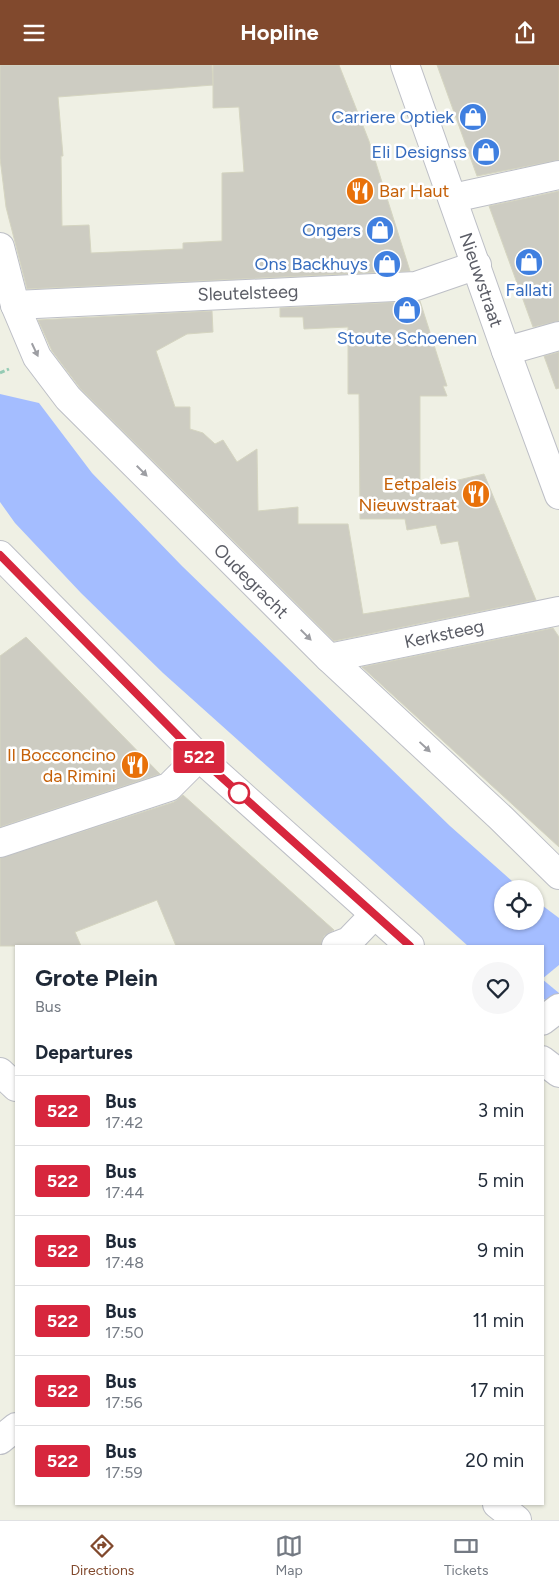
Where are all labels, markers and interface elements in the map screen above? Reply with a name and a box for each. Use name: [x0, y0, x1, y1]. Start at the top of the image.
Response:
icon: menu: [20, 19, 48, 47]
text: Hopline: [240, 19, 319, 46]
icon: share: [511, 19, 539, 47]
shop icon: Carriere Optiek: [458, 102, 488, 132]
place label: Carriere Optiek: [331, 106, 454, 128]
shop icon: Eli Designss: [471, 137, 501, 167]
place label: Eli Designss: [372, 141, 467, 163]
restaurant icon: Bar Haut: [345, 176, 375, 206]
place label: Bar Haut: [379, 180, 449, 202]
shop icon: Ongers: [365, 215, 395, 245]
place label: Ongers: [302, 219, 361, 241]
street label: Nieuwstraat: [455, 230, 508, 330]
shop icon: Fallati: [514, 247, 544, 277]
shop icon: Ons Backhuys: [372, 249, 402, 279]
place label: Ons Backhuys: [255, 253, 368, 275]
place label: Fallati: [506, 279, 552, 301]
street label: Sleutelsteeg: [197, 280, 299, 306]
shop icon: Stoute Schoenen: [392, 295, 422, 325]
place label: Stoute Schoenen: [337, 327, 477, 349]
one-way arrow: [31, 343, 39, 357]
one-way arrow: [136, 465, 148, 477]
place label: Eetpaleis Nieuwstraat: [358, 473, 457, 516]
restaurant icon: Eetpaleis Nieuwstraat: [461, 479, 491, 509]
street label: Oudegracht: [209, 539, 293, 623]
street label: Kerksteeg: [402, 615, 486, 653]
one-way arrow: [300, 629, 312, 641]
line badge: 522: [170, 741, 228, 773]
one-way arrow: [418, 741, 430, 753]
place label: Il Bocconcino da Rimini: [7, 744, 116, 787]
text: 522: [183, 746, 215, 768]
restaurant icon: Il Bocconcino da Rimini: [120, 750, 150, 780]
unlabelled marker: [228, 782, 250, 804]
map controls: [494, 880, 544, 930]
button: locate: [494, 880, 544, 930]
button: heart: [472, 962, 524, 1014]
text: Grote Plein: [35, 963, 158, 992]
text: Bus: [35, 997, 61, 1016]
text: Departures: [35, 1041, 133, 1064]
text: Bus: [105, 1090, 136, 1113]
text: 3 min: [478, 1099, 524, 1122]
text: 522: [47, 1100, 78, 1122]
text: 17:42: [105, 1113, 143, 1132]
text: Bus: [105, 1160, 136, 1183]
text: 5 min: [477, 1169, 524, 1192]
text: 522: [47, 1170, 78, 1192]
text: 17:44: [105, 1183, 144, 1202]
text: Bus: [105, 1230, 136, 1253]
text: 9 min: [477, 1239, 524, 1262]
text: 522: [47, 1240, 78, 1262]
text: 17:48: [105, 1253, 144, 1272]
text: Bus: [105, 1300, 136, 1323]
text: 11 min: [472, 1309, 524, 1332]
text: 522: [47, 1310, 78, 1332]
text: 17:50: [105, 1323, 144, 1342]
text: Bus: [105, 1370, 136, 1393]
text: 17 min: [470, 1379, 524, 1402]
text: 522: [47, 1380, 78, 1402]
text: 17:56: [105, 1393, 143, 1412]
text: Bus: [105, 1440, 136, 1463]
text: 20 min: [465, 1449, 524, 1472]
text: 522: [47, 1450, 78, 1472]
text: 17:59: [105, 1463, 143, 1482]
tab: Directions: [70, 1532, 134, 1579]
tab: Map: [275, 1532, 303, 1579]
tab: Tickets: [444, 1532, 489, 1579]

